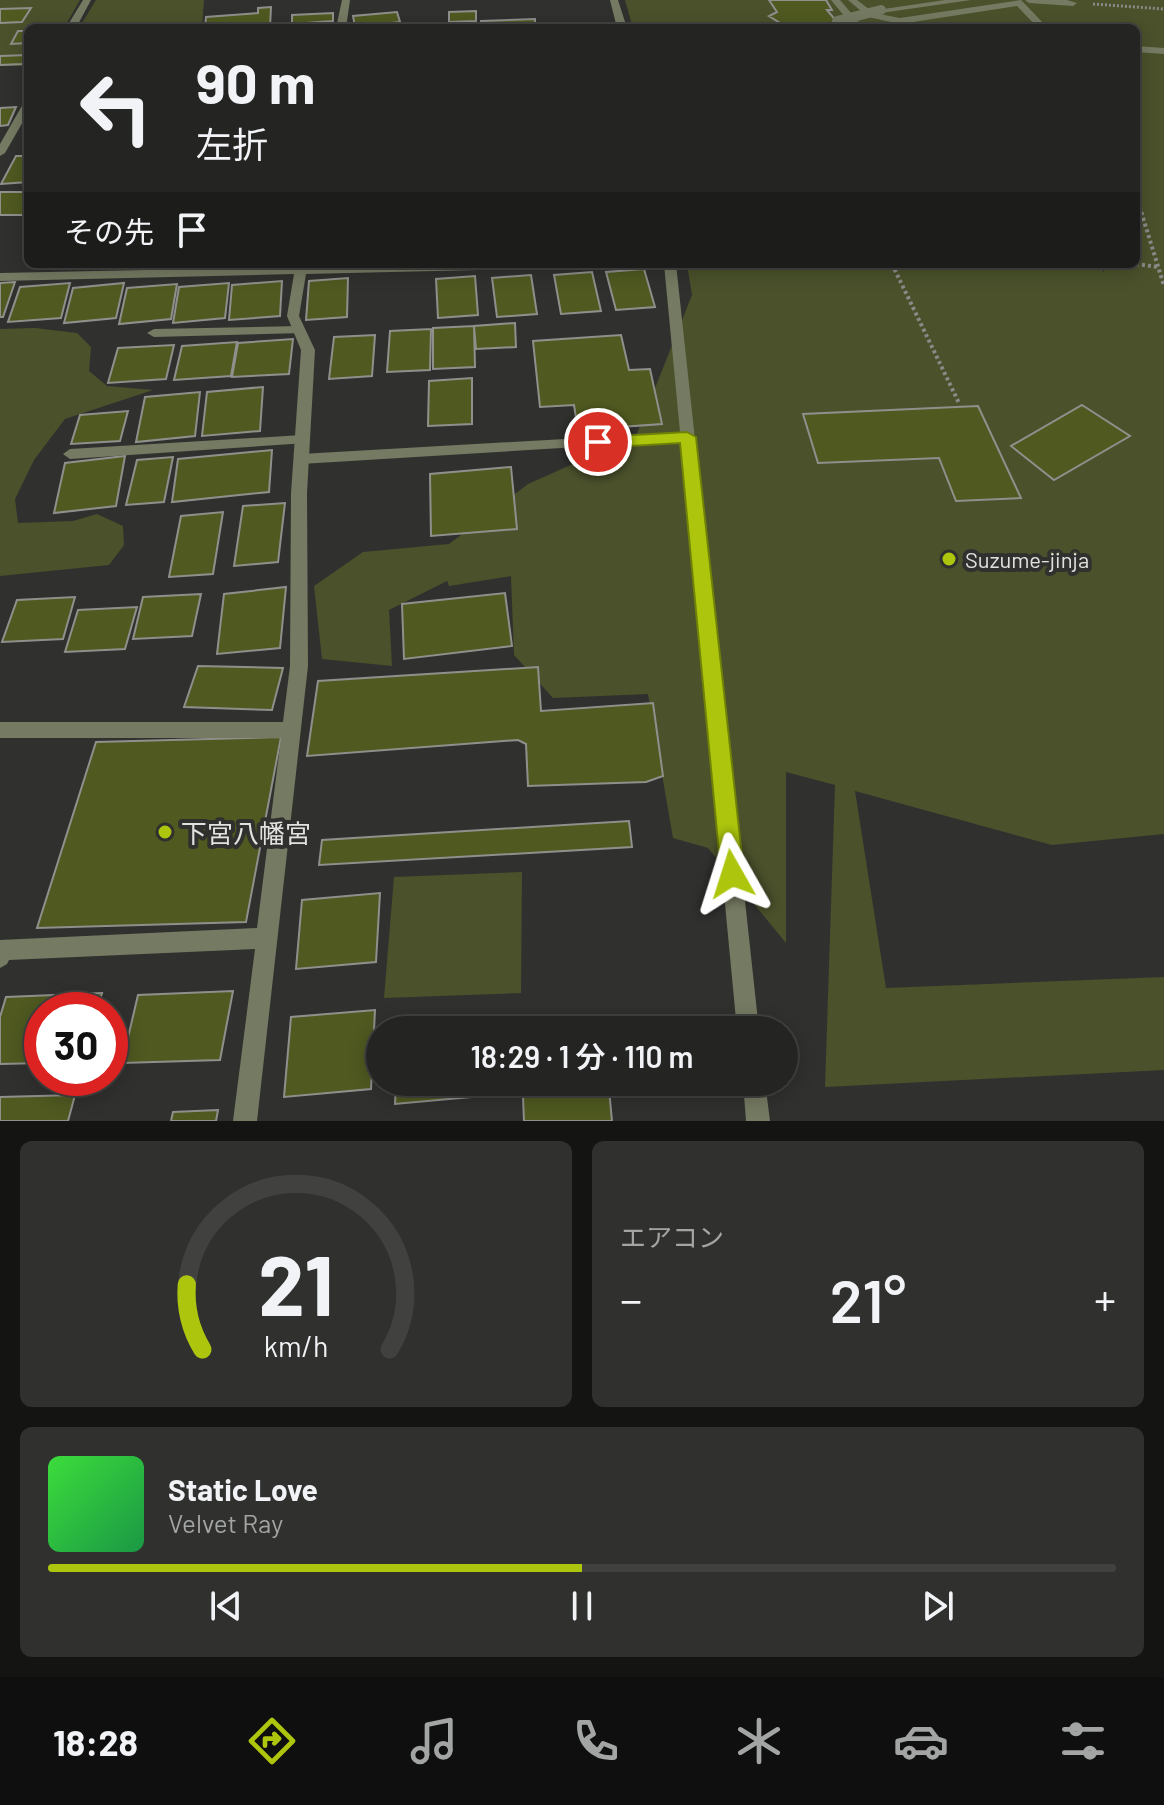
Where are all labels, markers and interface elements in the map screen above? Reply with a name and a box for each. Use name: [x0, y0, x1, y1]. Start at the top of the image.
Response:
text: 90 m: [196, 48, 316, 115]
icon: left: [64, 56, 168, 160]
text: 左折: [196, 122, 268, 165]
icon: arrive: [170, 208, 214, 252]
text: その先: [64, 213, 154, 249]
pin: [564, 408, 632, 476]
icon: arrive: [576, 420, 620, 464]
place label: Suzume-jinja: [965, 546, 1089, 572]
marker: Suzume-jinja: [940, 550, 958, 568]
place label: 下宮八幡宮: [181, 817, 311, 848]
marker: 下宮八幡宮: [156, 823, 174, 841]
position arrow: [690, 832, 774, 916]
speed limit sign: 30: [24, 992, 128, 1096]
text: 18:29 · 1 分 · 110 m: [471, 1038, 694, 1074]
text: エアコン: [620, 1221, 724, 1252]
text: 21: [258, 1233, 334, 1333]
text: 21°: [830, 1263, 906, 1335]
text: −: [620, 1272, 642, 1325]
text: +: [1094, 1272, 1116, 1325]
text: km/h: [264, 1328, 328, 1363]
text: Static Love: [168, 1471, 318, 1507]
text: Velvet Ray: [168, 1507, 283, 1538]
icon: previous: [204, 1584, 248, 1628]
icon: pause: [560, 1584, 604, 1628]
icon: next: [916, 1584, 960, 1628]
icon: directions: [244, 1713, 300, 1769]
icon: music: [406, 1713, 462, 1769]
icon: phone: [568, 1713, 624, 1769]
icon: climate: [731, 1713, 787, 1769]
icon: car: [893, 1713, 949, 1769]
icon: filters: [1055, 1713, 1111, 1769]
text: 18:28: [53, 1720, 138, 1763]

